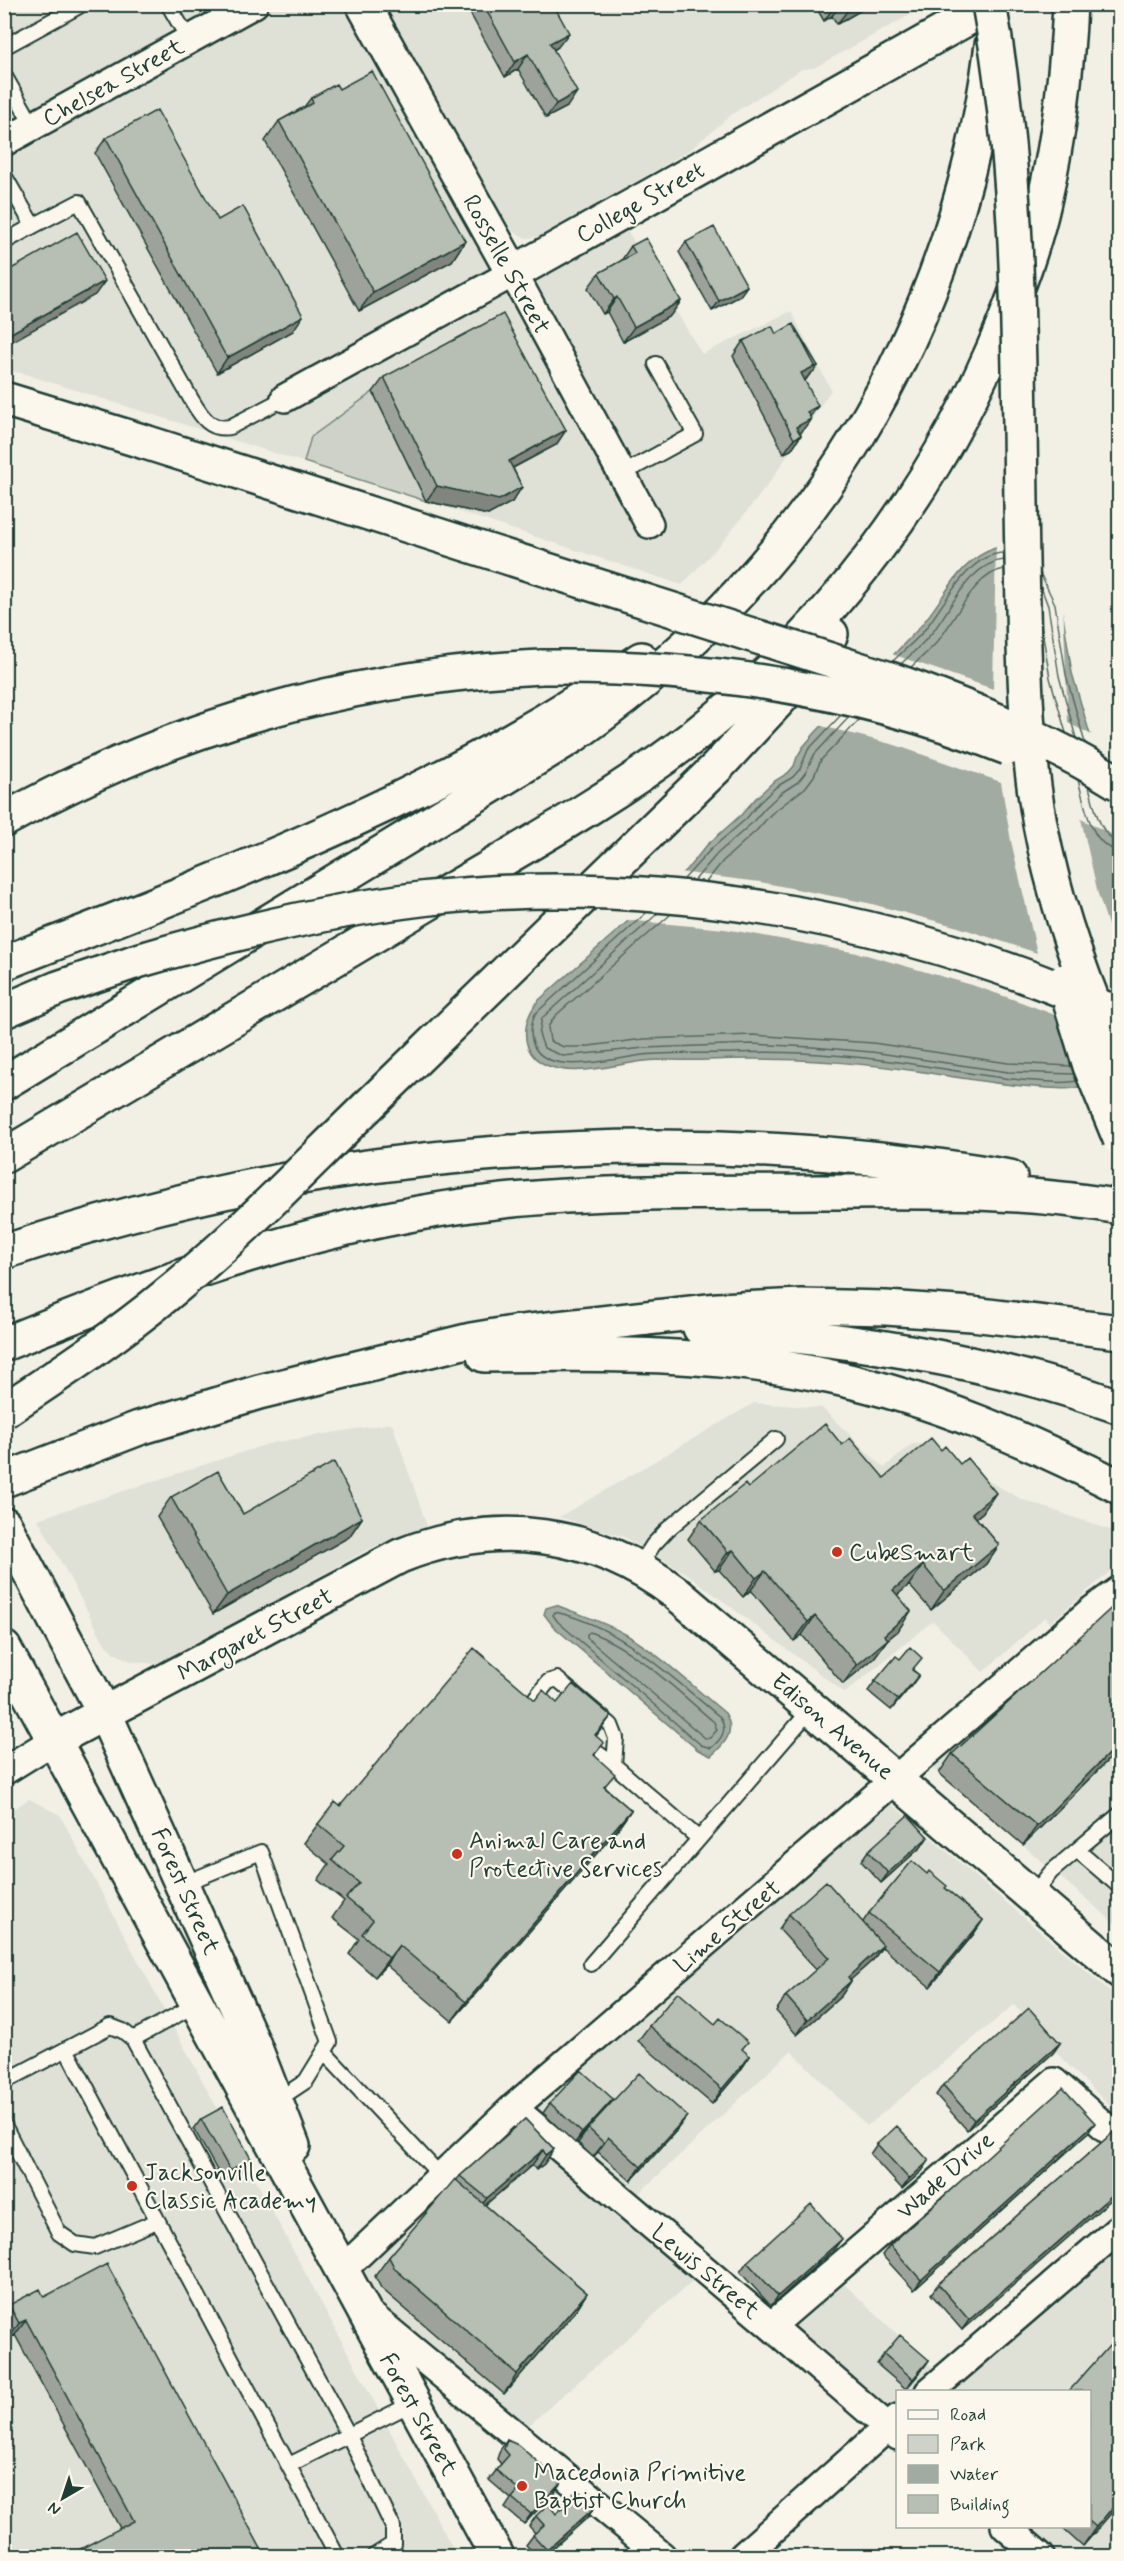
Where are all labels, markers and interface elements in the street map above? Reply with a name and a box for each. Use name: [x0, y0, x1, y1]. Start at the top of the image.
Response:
street label: Chelsea Street: [37, 32, 190, 135]
street label: College Street: [571, 155, 710, 251]
street label: Rosselle Street: [455, 190, 557, 340]
place label: CubeSmart: [849, 1538, 974, 1569]
marker: CubeSmart: [830, 1545, 844, 1559]
street label: Margaret Street: [173, 1581, 340, 1691]
street label: Edison Avenue: [764, 1667, 900, 1788]
street label: Forest Street: [143, 1823, 226, 1960]
place label: Animal Care and Protective Services: [469, 1826, 662, 1885]
marker: Animal Care and Protective Services: [450, 1847, 464, 1861]
street label: Lime Street: [668, 1873, 788, 1981]
street label: Wade Drive: [891, 2125, 1001, 2227]
place label: Jacksonville Classic Academy: [144, 2158, 316, 2217]
marker: Jacksonville Classic Academy: [125, 2179, 139, 2193]
street label: Lewis Street: [644, 2218, 766, 2327]
street label: Forest Street: [371, 2348, 464, 2482]
legend: [896, 2390, 1091, 2528]
text: Road: [950, 2403, 986, 2427]
text: Park: [950, 2433, 986, 2457]
place label: Macedonia Primitive Baptist Church: [534, 2458, 746, 2517]
text: Water: [950, 2463, 999, 2487]
north arrow: [33, 2468, 93, 2528]
marker: Macedonia Primitive Baptist Church: [515, 2479, 529, 2493]
text: Building: [950, 2493, 1010, 2519]
text: N: [44, 2497, 65, 2520]

